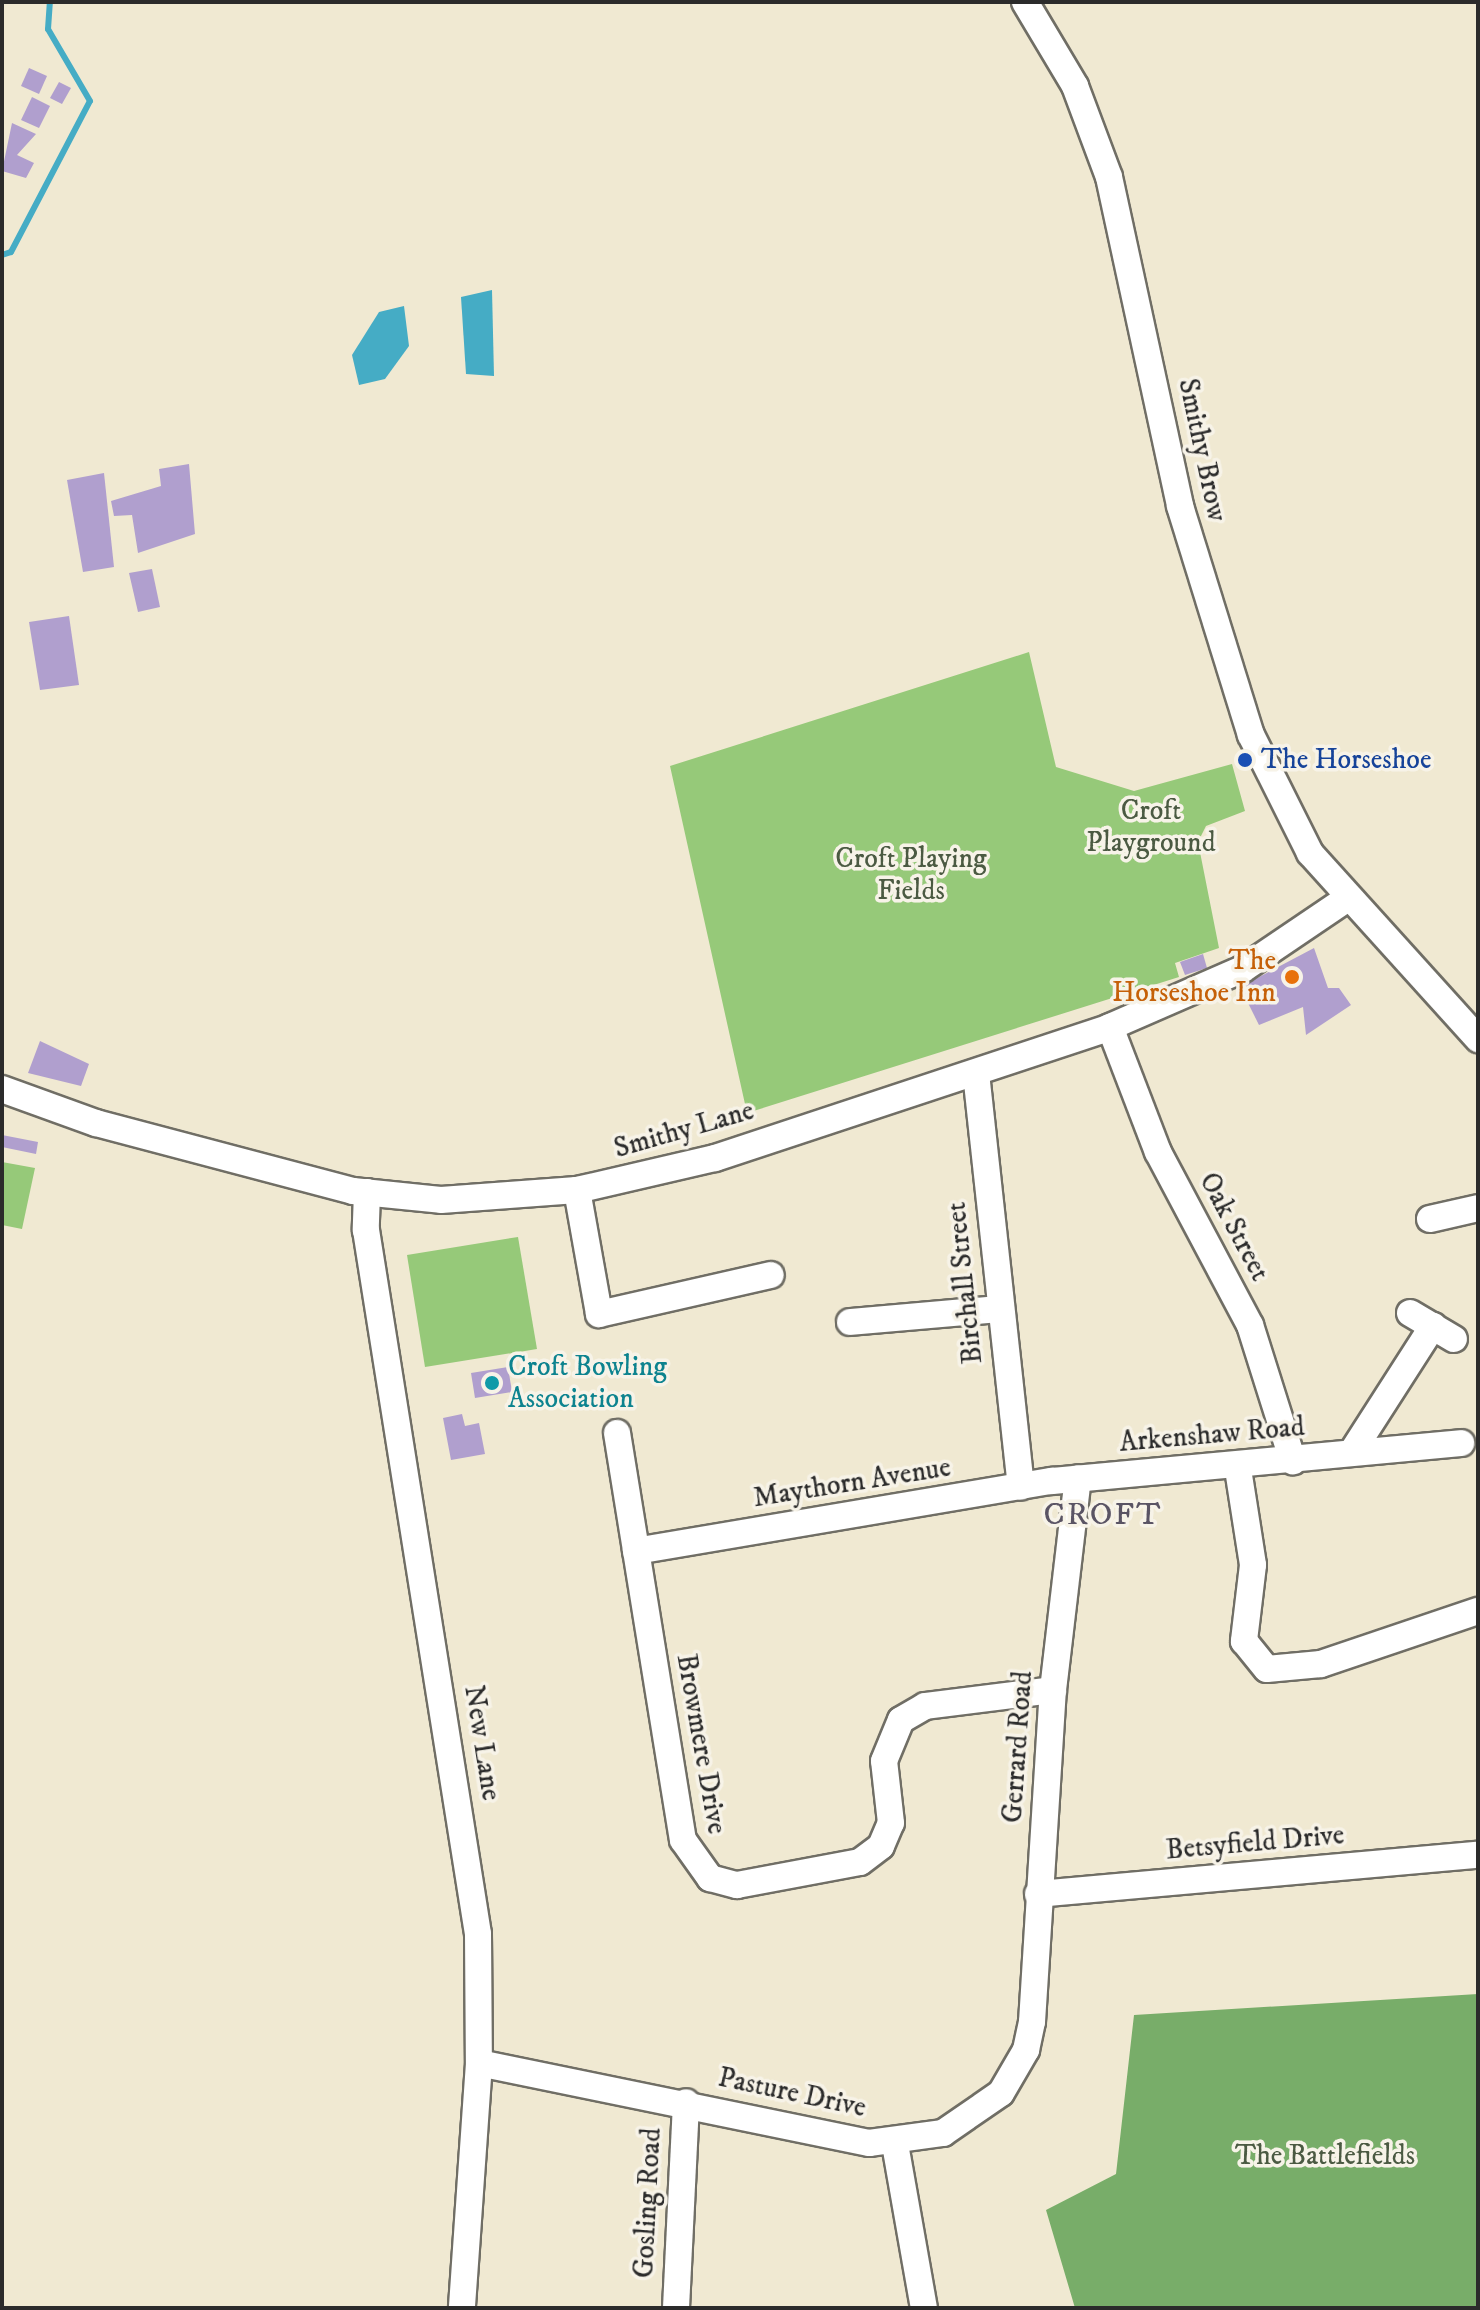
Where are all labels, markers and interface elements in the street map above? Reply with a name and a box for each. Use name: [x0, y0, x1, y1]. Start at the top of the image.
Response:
street label: Smithy Brow: [1170, 376, 1234, 524]
place label: The Horseshoe: [1261, 743, 1432, 777]
marker: The Horseshoe: [1236, 751, 1254, 769]
park label: Croft Playground: [1086, 794, 1216, 860]
park label: Croft Playing Fields: [835, 842, 987, 908]
place label: The Horseshoe Inn: [1112, 944, 1276, 1010]
marker: The Horseshoe Inn: [1283, 968, 1301, 986]
street label: Smithy Lane: [610, 1094, 758, 1166]
street label: Oak Street: [1192, 1167, 1276, 1287]
street label: Birchall Street: [940, 1200, 990, 1366]
place label: Croft Bowling Association: [508, 1350, 667, 1416]
marker: Croft Bowling Association: [483, 1374, 501, 1392]
street label: Arkenshaw Road: [1118, 1410, 1306, 1460]
street label: Maythorn Avenue: [751, 1451, 953, 1515]
district label: CROFT: [1043, 1496, 1163, 1534]
street label: Browmere Drive: [669, 1651, 733, 1837]
street label: Gerrard Road: [996, 1670, 1040, 1824]
street label: New Lane: [456, 1683, 508, 1803]
street label: Betsyfield Drive: [1164, 1818, 1346, 1868]
street label: Pasture Drive: [715, 2061, 869, 2125]
street label: Gosling Road: [627, 2127, 669, 2279]
park label: The Battlefields: [1235, 2139, 1415, 2173]

